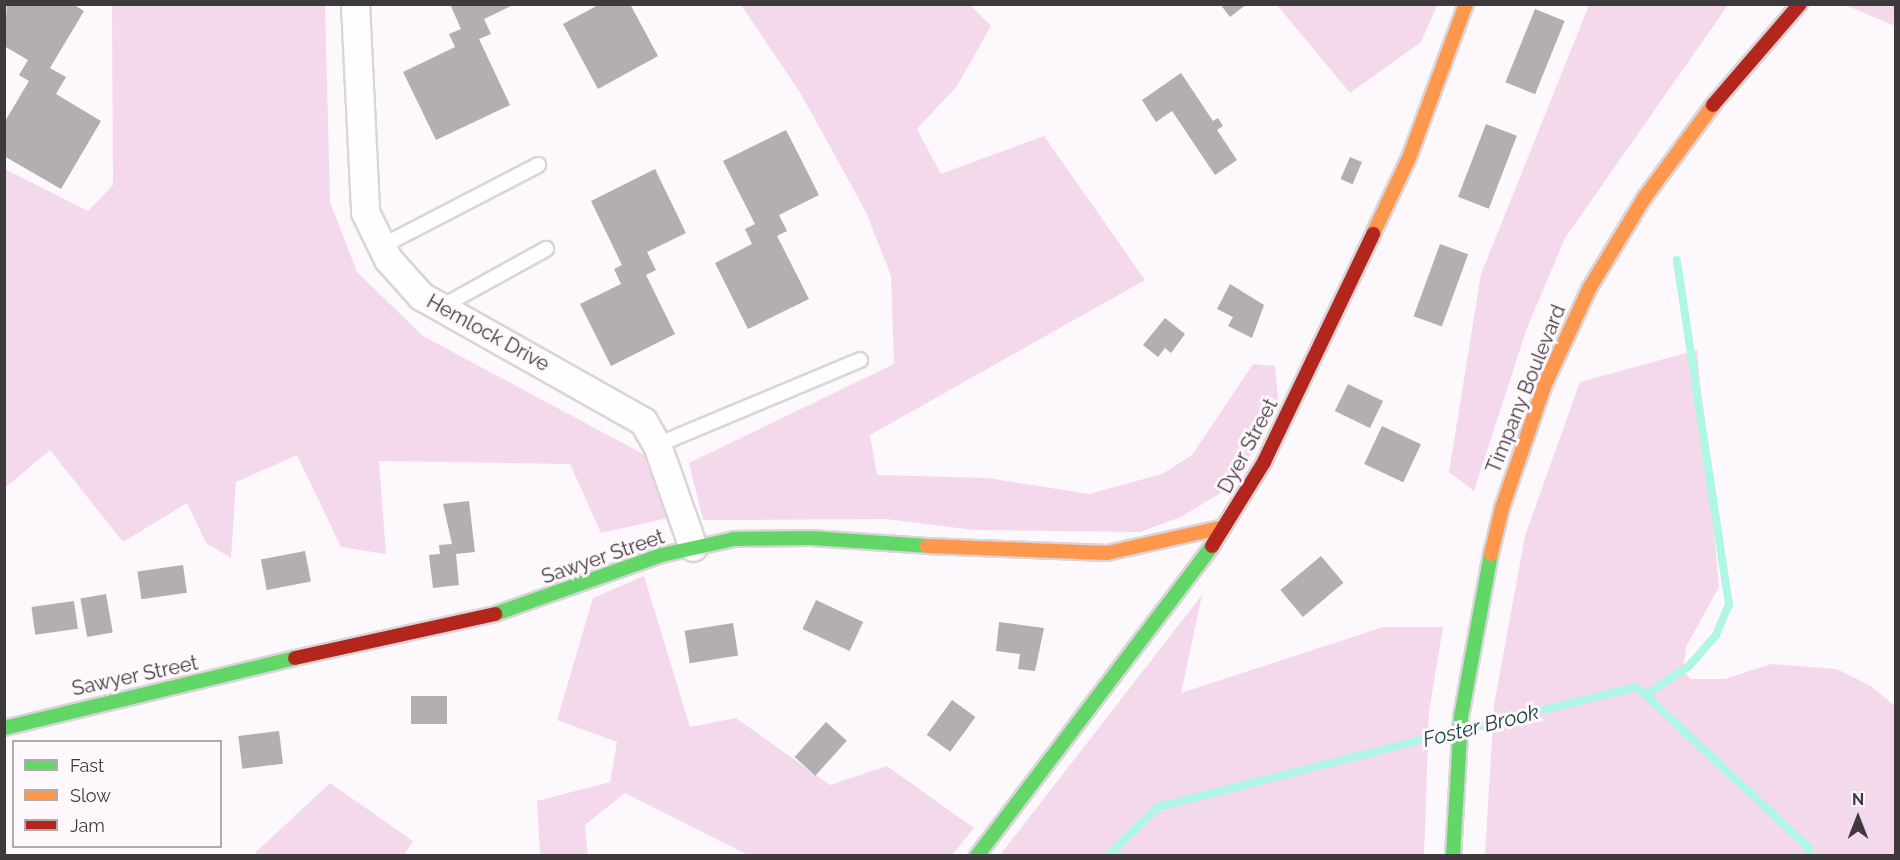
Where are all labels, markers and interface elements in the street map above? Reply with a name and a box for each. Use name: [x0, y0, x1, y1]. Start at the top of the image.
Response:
street label: Hemlock Drive: [423, 289, 553, 377]
street label: Timpany Boulevard: [1481, 301, 1571, 477]
street label: Dyer Street: [1213, 394, 1283, 498]
street label: Sawyer Street: [538, 525, 668, 589]
street label: Sawyer Street: [70, 651, 200, 701]
water label: Foster Brook: [1420, 699, 1542, 753]
legend: [12, 740, 222, 848]
text: Fast: [70, 755, 104, 776]
text: Slow: [70, 785, 111, 806]
north arrow: [1828, 788, 1888, 848]
text: N: [1852, 790, 1864, 809]
text: Jam: [70, 815, 105, 836]

